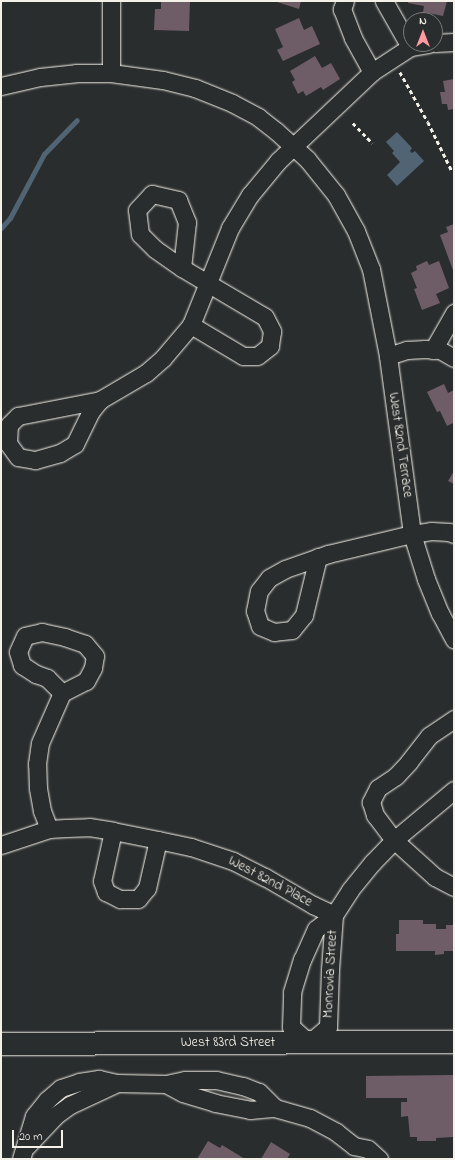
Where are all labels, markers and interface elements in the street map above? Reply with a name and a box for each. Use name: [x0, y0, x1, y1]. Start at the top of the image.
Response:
north arrow: [403, 12, 443, 52]
text: N: [419, 13, 427, 29]
street label: West 82nd Terrace: [384, 391, 416, 499]
street label: West 82nd Place: [225, 853, 315, 911]
street label: Monrovia Street: [320, 929, 342, 1019]
street label: West 83rd Street: [181, 1035, 275, 1051]
scale bar: [14, 1122, 65, 1148]
text: 20 m: [19, 1128, 42, 1146]

